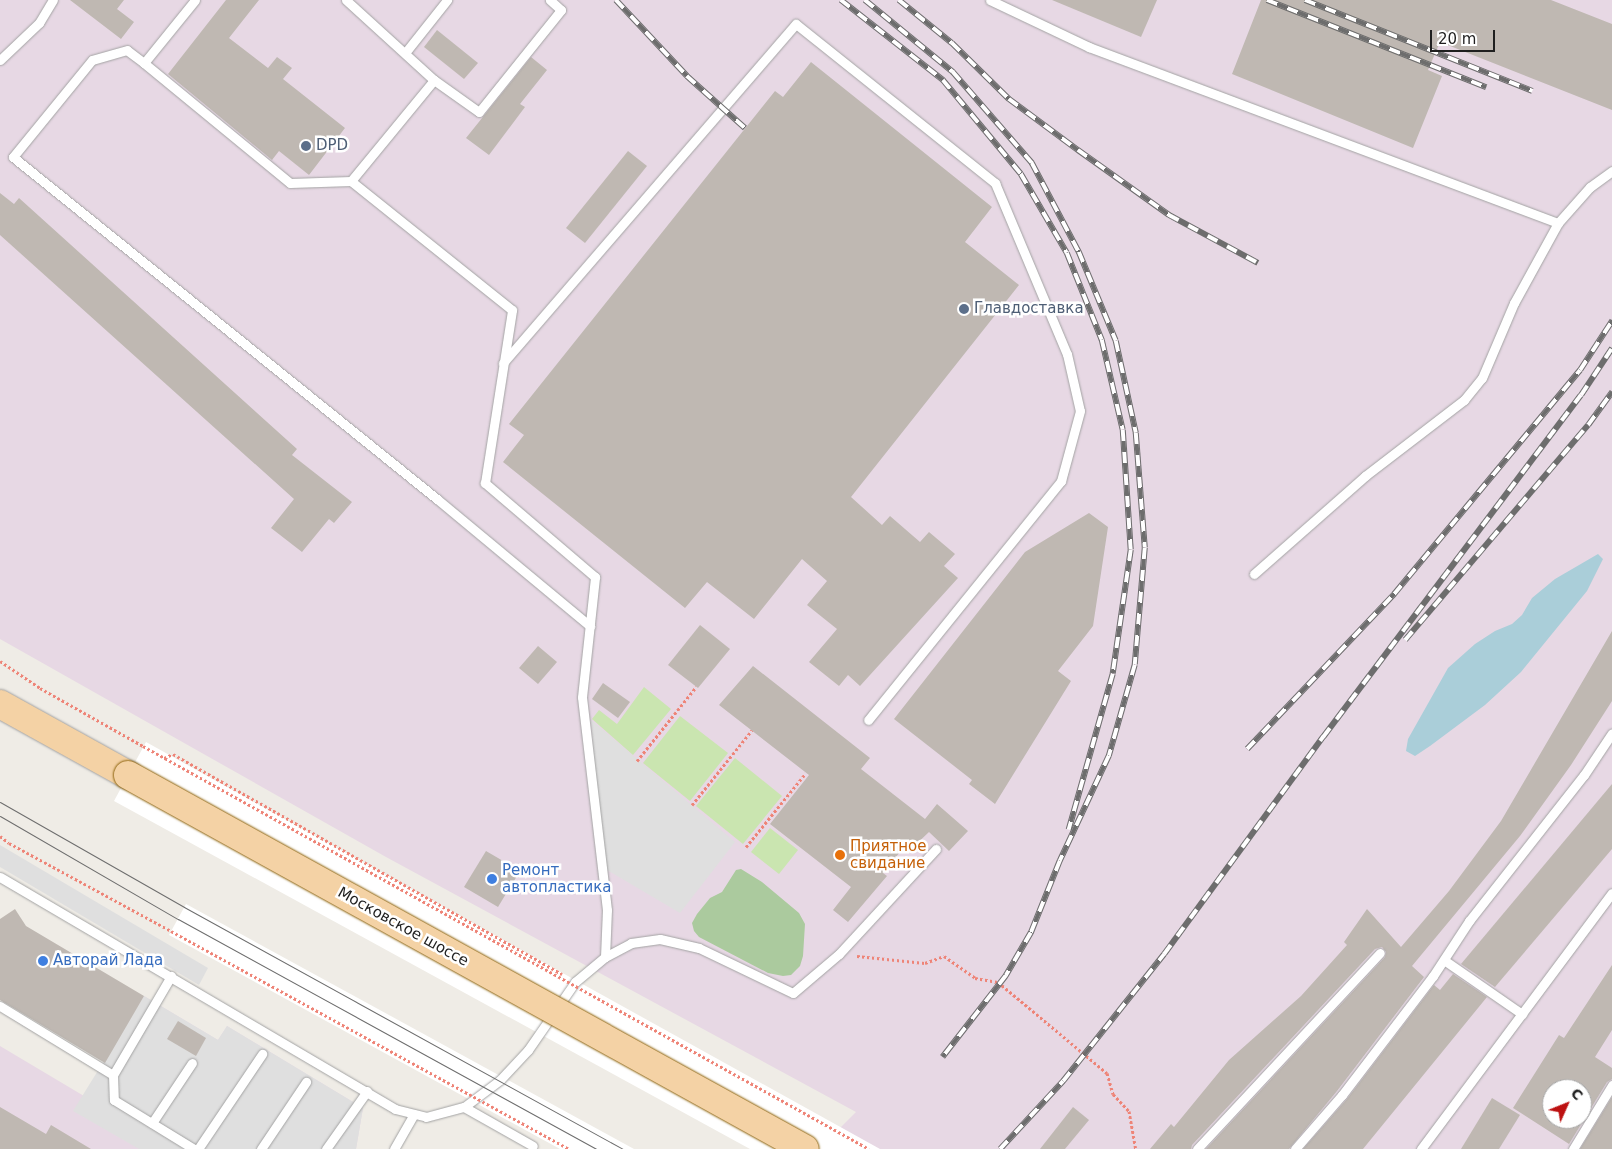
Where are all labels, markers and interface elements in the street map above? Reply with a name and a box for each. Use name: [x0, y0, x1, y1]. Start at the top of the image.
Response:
scale bar: [1432, 20, 1497, 52]
text: 20 m: [1438, 30, 1476, 48]
place label: DPD: [316, 137, 348, 155]
marker: DPD: [300, 140, 312, 152]
place label: Главдоставка: [974, 300, 1084, 318]
marker: Главдоставка: [958, 303, 970, 315]
place label: Приятное свидание: [850, 837, 927, 872]
marker: Приятное свидание: [834, 849, 846, 861]
place label: Ремонт автопластика: [502, 861, 612, 896]
marker: Ремонт автопластика: [486, 873, 498, 885]
street label: Московское шоссе: [335, 884, 471, 970]
place label: Авторай Лада: [53, 952, 163, 970]
marker: Авторай Лада: [37, 955, 49, 967]
north arrow: [1542, 1079, 1592, 1129]
text: С: [1568, 1085, 1586, 1104]

